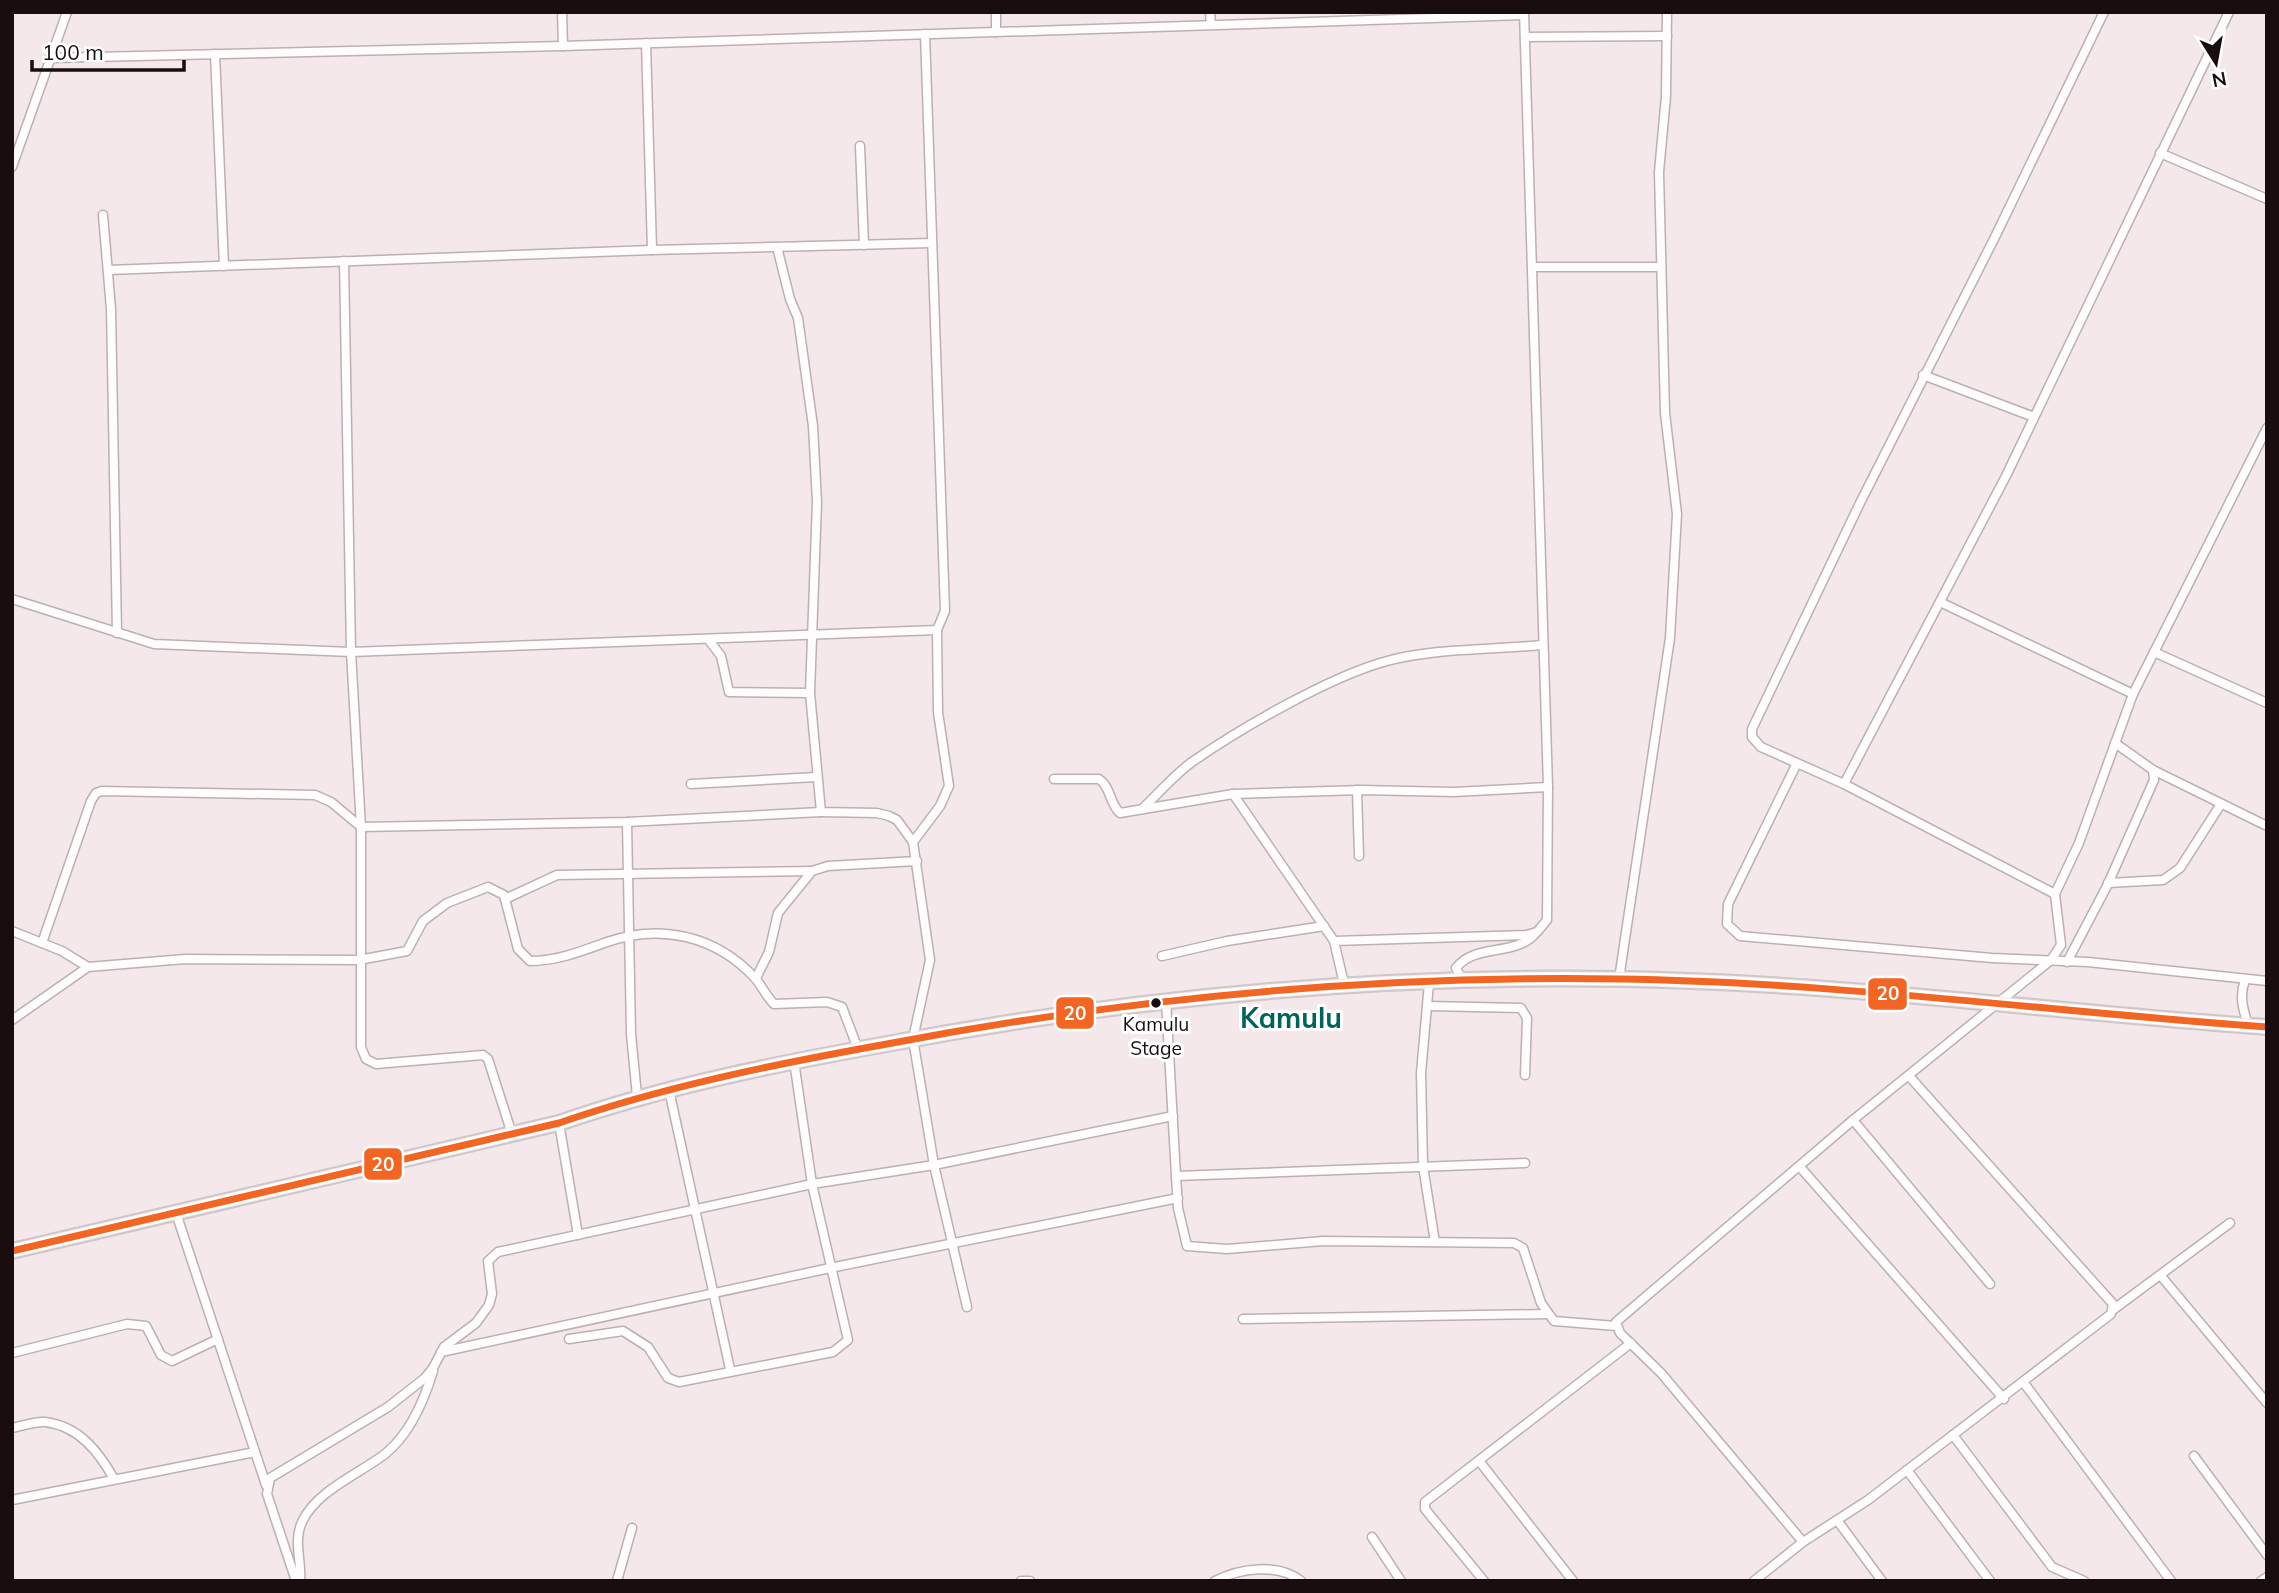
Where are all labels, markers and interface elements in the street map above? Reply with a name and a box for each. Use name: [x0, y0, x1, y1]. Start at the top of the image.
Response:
scale bar: [32, 28, 184, 72]
north arrow: [2181, 28, 2251, 98]
text: 100 m: [42, 39, 104, 65]
text: N: [2210, 67, 2229, 93]
line badge: 20: [1867, 977, 1908, 1011]
text: 20: [1877, 981, 1899, 1005]
line badge: 20: [1055, 996, 1095, 1030]
marker: Kamulu Stage: [1149, 996, 1163, 1010]
district label: Kamulu: [1240, 1000, 1342, 1035]
text: 20: [1064, 1001, 1086, 1025]
place label: Kamulu Stage: [1123, 1012, 1189, 1060]
line badge: 20: [363, 1147, 403, 1181]
text: 20: [372, 1152, 394, 1176]

